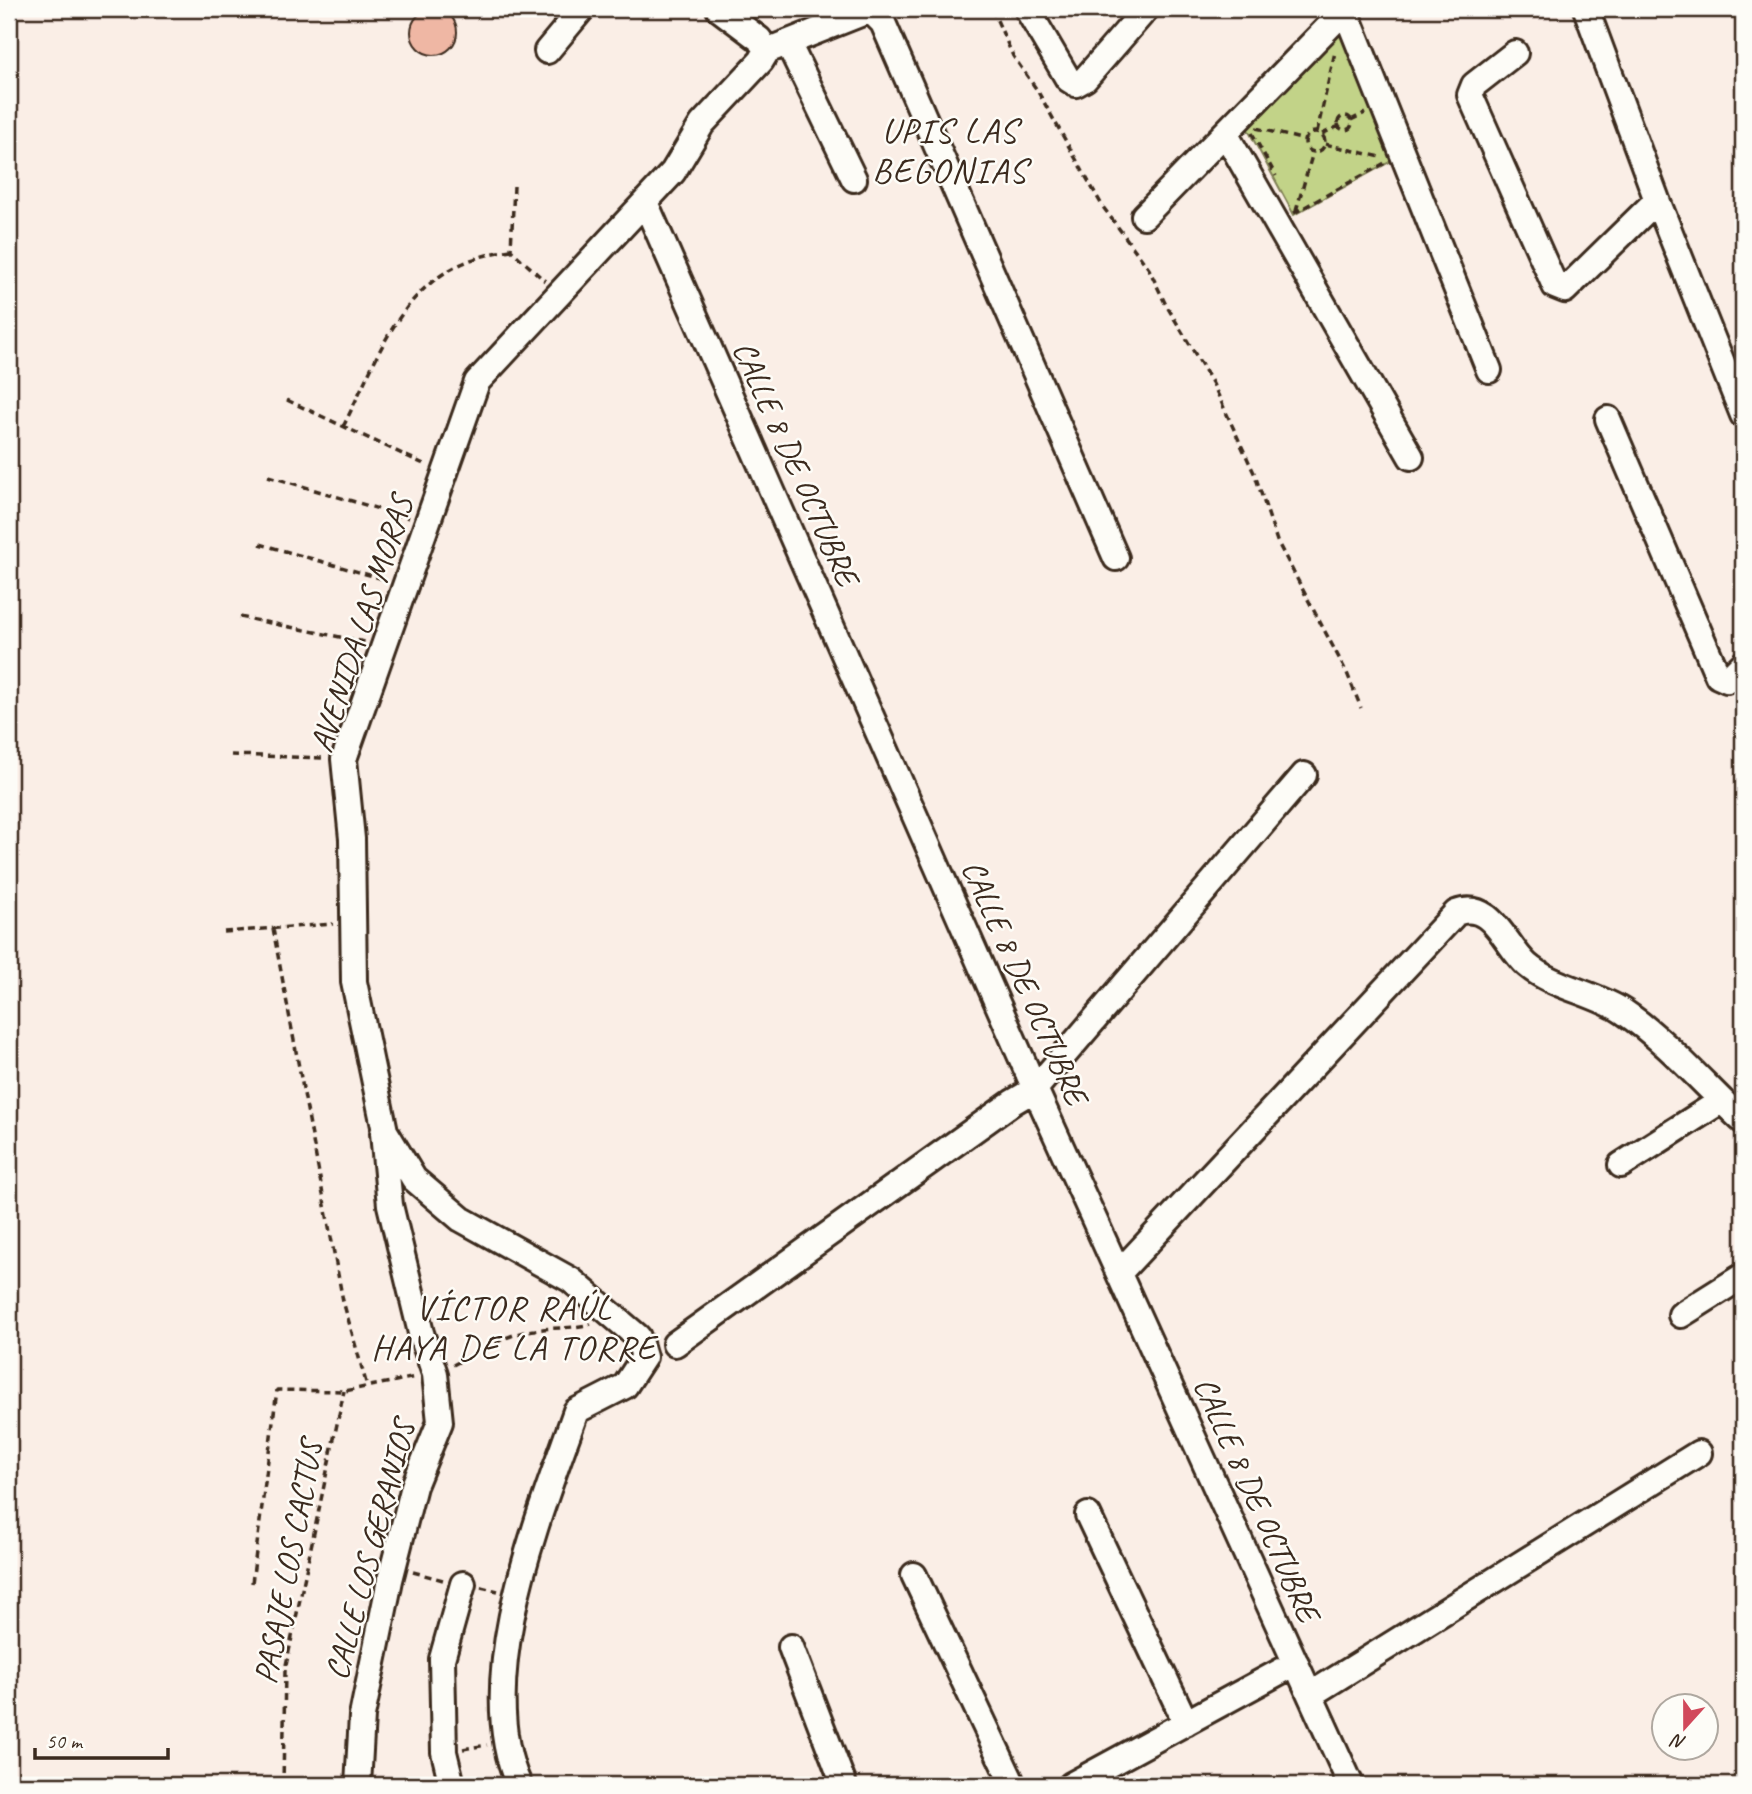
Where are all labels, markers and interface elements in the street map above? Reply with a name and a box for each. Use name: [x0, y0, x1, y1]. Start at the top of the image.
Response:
district label: UPIS LAS BEGONIAS: [872, 108, 1033, 193]
street label: CALLE 8 DE OCTUBRE: [723, 334, 871, 596]
street label: AVENIDA LAS MORAS: [300, 487, 423, 757]
street label: CALLE 8 DE OCTUBRE: [952, 853, 1100, 1115]
district label: VÍCTOR RAÚL HAYA DE LA TORRE: [371, 1285, 659, 1370]
street label: CALLE 8 DE OCTUBRE: [1184, 1370, 1332, 1632]
street label: CALLE LOS GERANIOS: [315, 1411, 426, 1684]
street label: PASAJE LOS CACTUS: [244, 1432, 333, 1687]
north arrow: [1650, 1692, 1720, 1762]
scale bar: [35, 1717, 168, 1761]
text: N: [1666, 1727, 1689, 1755]
text: 50 m: [46, 1728, 84, 1754]

